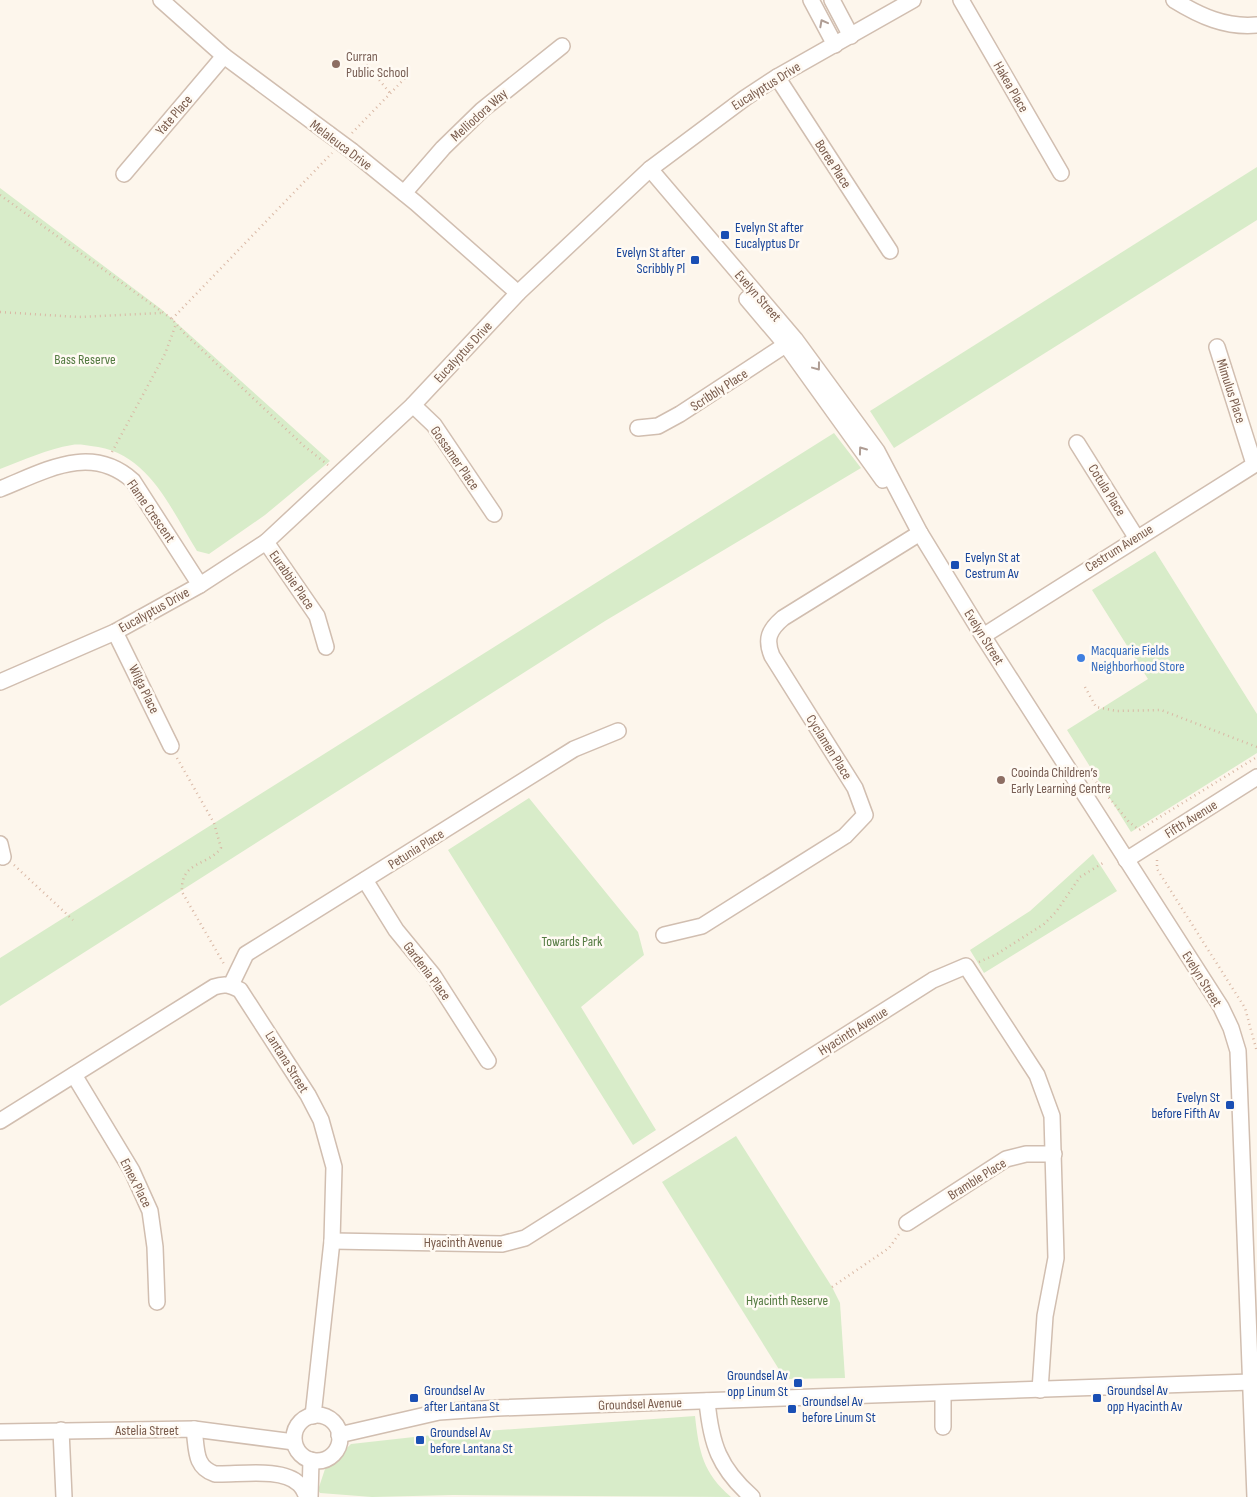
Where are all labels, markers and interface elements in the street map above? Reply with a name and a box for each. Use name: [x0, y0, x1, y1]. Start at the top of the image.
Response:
one-way arrow: [819, 19, 829, 28]
place label: Curran Public School: [346, 48, 409, 81]
marker: Curran Public School: [330, 58, 342, 70]
street label: Eucalyptus Drive: [728, 58, 804, 114]
street label: Hakea Place: [990, 59, 1032, 115]
street label: Melliodora Way: [447, 85, 511, 145]
street label: Yate Place: [152, 91, 196, 139]
street label: Melaleuca Drive: [307, 116, 375, 174]
street label: Boree Place: [811, 137, 855, 191]
place label: Evelyn St after Eucalyptus Dr: [735, 219, 804, 252]
marker: Evelyn St after Eucalyptus Dr: [719, 229, 731, 241]
place label: Evelyn St after Scribbly Pl: [616, 244, 685, 277]
marker: Evelyn St after Scribbly Pl: [689, 254, 701, 266]
street label: Evelyn Street: [731, 267, 785, 325]
street label: Eucalyptus Drive: [430, 318, 496, 386]
park label: Bass Reserve: [54, 351, 116, 368]
street label: Mimulus Place: [1213, 357, 1249, 425]
one-way arrow: [811, 361, 819, 370]
street label: Scribbly Place: [687, 365, 751, 415]
street label: Gossamer Place: [427, 423, 483, 493]
one-way arrow: [859, 447, 867, 456]
street label: Cotula Place: [1084, 461, 1130, 519]
street label: Flame Crescent: [123, 476, 179, 546]
street label: Cestrum Avenue: [1082, 520, 1156, 576]
street label: Eurabbie Place: [266, 547, 318, 613]
place label: Evelyn St at Cestrum Av: [965, 549, 1020, 582]
marker: Evelyn St at Cestrum Av: [949, 559, 961, 571]
street label: Eucalyptus Drive: [116, 584, 192, 636]
street label: Evelyn Street: [960, 606, 1008, 668]
place label: Macquarie Fields Neighborhood Store: [1091, 642, 1185, 675]
marker: Macquarie Fields Neighborhood Store: [1075, 652, 1087, 664]
street label: Wilga Place: [125, 662, 163, 716]
street label: Cyclamen Place: [802, 711, 856, 783]
place label: Cooinda Children’s Early Learning Centre: [1011, 764, 1111, 797]
marker: Cooinda Children’s Early Learning Centre: [995, 774, 1007, 786]
street label: Fifth Avenue: [1162, 796, 1220, 842]
street label: Petunia Place: [385, 825, 447, 873]
park label: Towards Park: [542, 933, 603, 950]
street label: Gardenia Place: [399, 938, 455, 1004]
street label: Evelyn Street: [1178, 948, 1226, 1010]
street label: Hyacinth Avenue: [815, 1003, 891, 1059]
street label: Lantana Street: [261, 1028, 313, 1096]
place label: Evelyn St before Fifth Av: [1151, 1089, 1221, 1122]
marker: Evelyn St before Fifth Av: [1224, 1099, 1236, 1111]
street label: Bramble Place: [945, 1154, 1009, 1204]
street label: Emex Place: [116, 1156, 156, 1210]
street label: Hyacinth Avenue: [424, 1234, 502, 1251]
park label: Hyacinth Reserve: [746, 1292, 828, 1309]
place label: Groundsel Av opp Linum St: [727, 1367, 789, 1400]
marker: Groundsel Av opp Linum St: [792, 1377, 804, 1389]
place label: Groundsel Av after Lantana St: [424, 1382, 500, 1415]
place label: Groundsel Av opp Hyacinth Av: [1107, 1382, 1183, 1415]
marker: Groundsel Av after Lantana St: [408, 1392, 420, 1404]
marker: Groundsel Av opp Hyacinth Av: [1091, 1392, 1103, 1404]
place label: Groundsel Av before Linum St: [802, 1393, 876, 1426]
street label: Groundsel Avenue: [598, 1394, 682, 1414]
marker: Groundsel Av before Linum St: [786, 1403, 798, 1415]
street label: Astelia Street: [114, 1422, 179, 1439]
place label: Groundsel Av before Lantana St: [430, 1424, 513, 1457]
marker: Groundsel Av before Lantana St: [414, 1434, 426, 1446]

